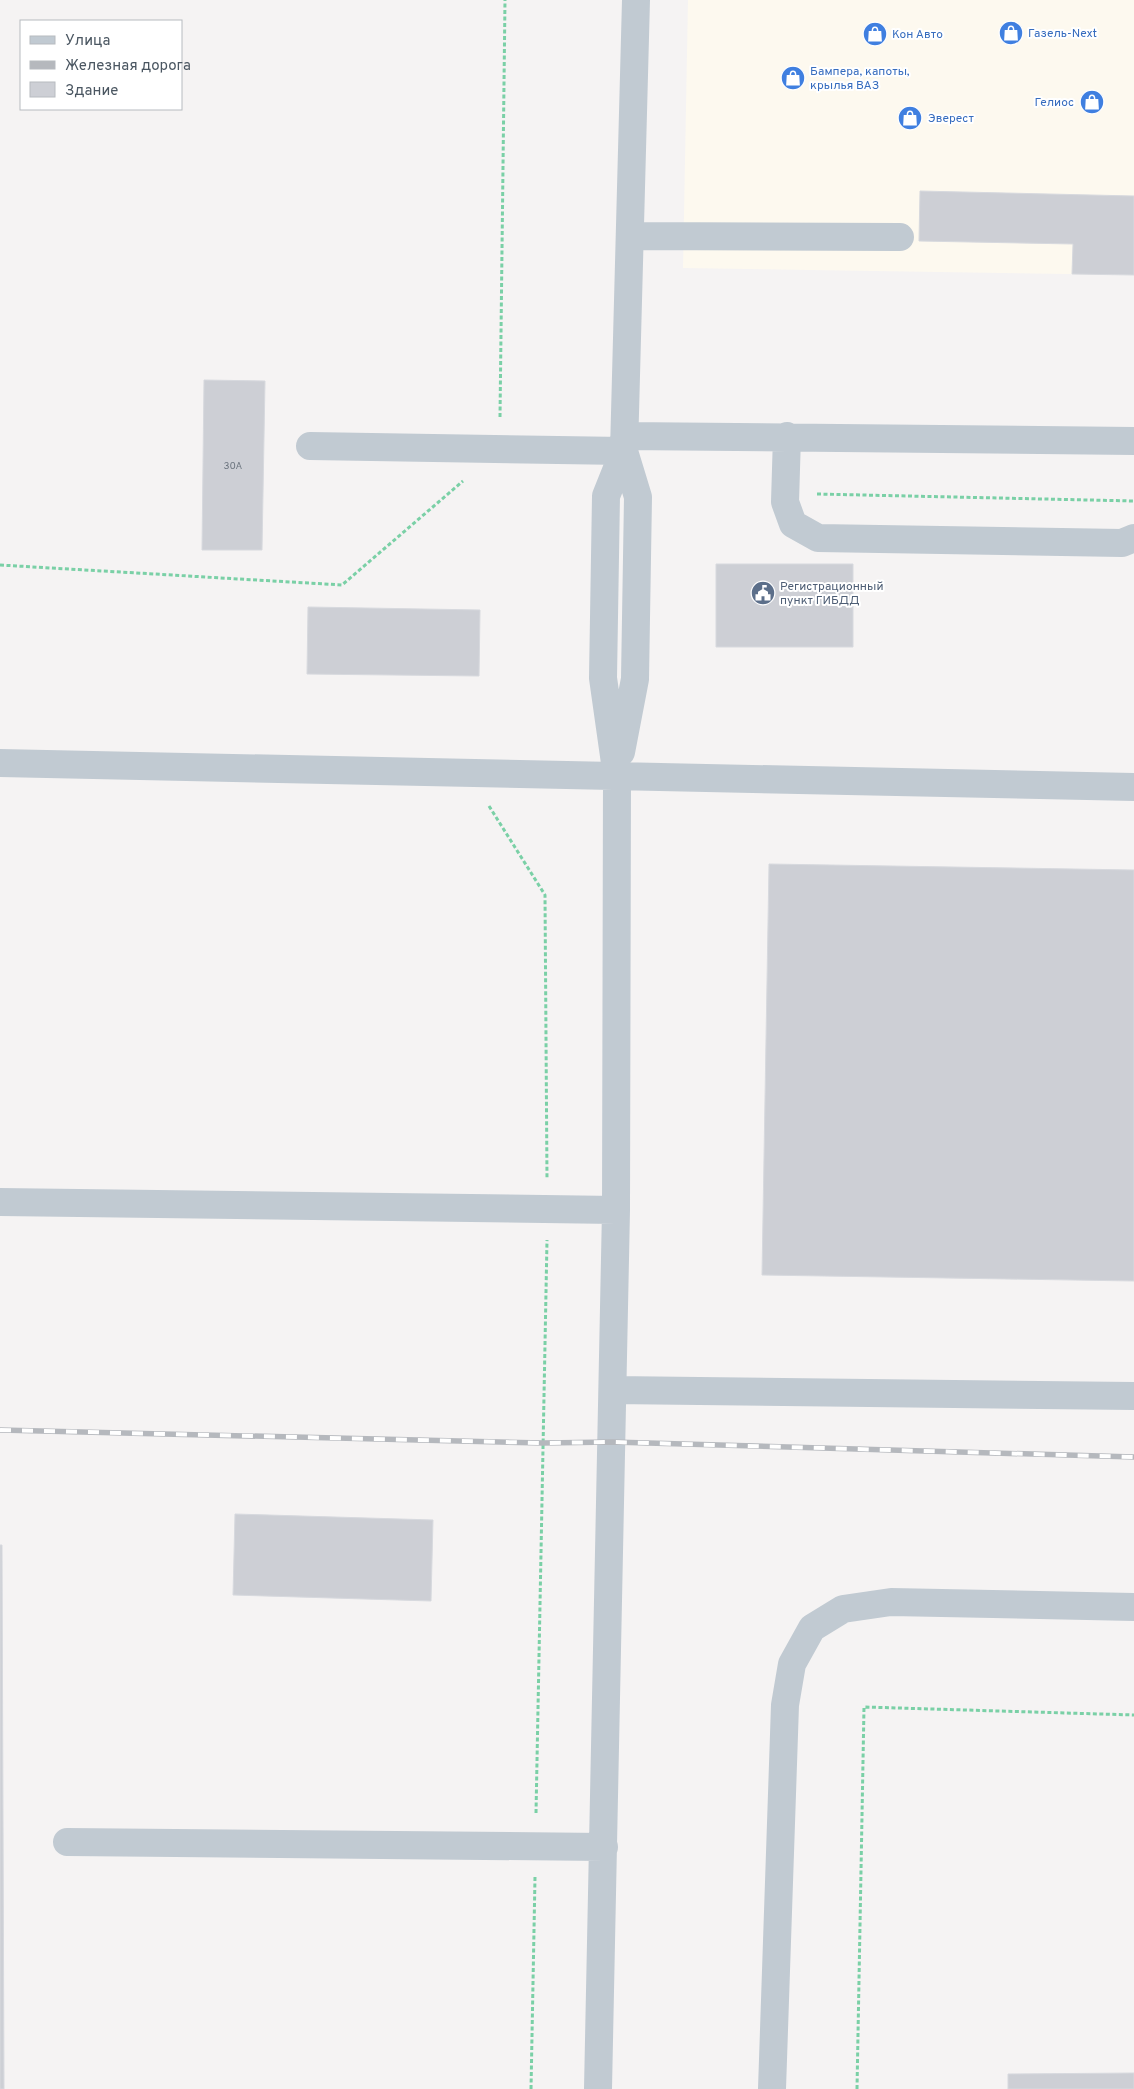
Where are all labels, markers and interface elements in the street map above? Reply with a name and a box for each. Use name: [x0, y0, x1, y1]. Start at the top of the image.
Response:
legend: [20, 20, 182, 110]
shop icon: Газель-Next: [998, 20, 1024, 46]
shop icon: Кон Авто: [862, 21, 888, 47]
place label: Газель-Next: [1028, 26, 1097, 42]
place label: Кон Авто: [892, 27, 943, 43]
text: Улица: [65, 32, 110, 51]
text: Железная дорога: [65, 57, 191, 76]
place label: Бампера, капоты, крылья ВАЗ: [810, 64, 910, 94]
shop icon: Бампера, капоты, крылья ВАЗ: [780, 65, 806, 91]
text: Здание: [65, 82, 118, 101]
shop icon: Гелиос: [1079, 89, 1105, 115]
place label: Гелиос: [1034, 95, 1074, 111]
shop icon: Эверест: [897, 105, 923, 131]
place label: Эверест: [928, 111, 975, 127]
house number: 30А: [224, 460, 243, 473]
place label: Регистрационный пункт ГИБДД: [780, 579, 884, 609]
public building icon: Регистрационный пункт ГИБДД: [750, 580, 776, 606]

